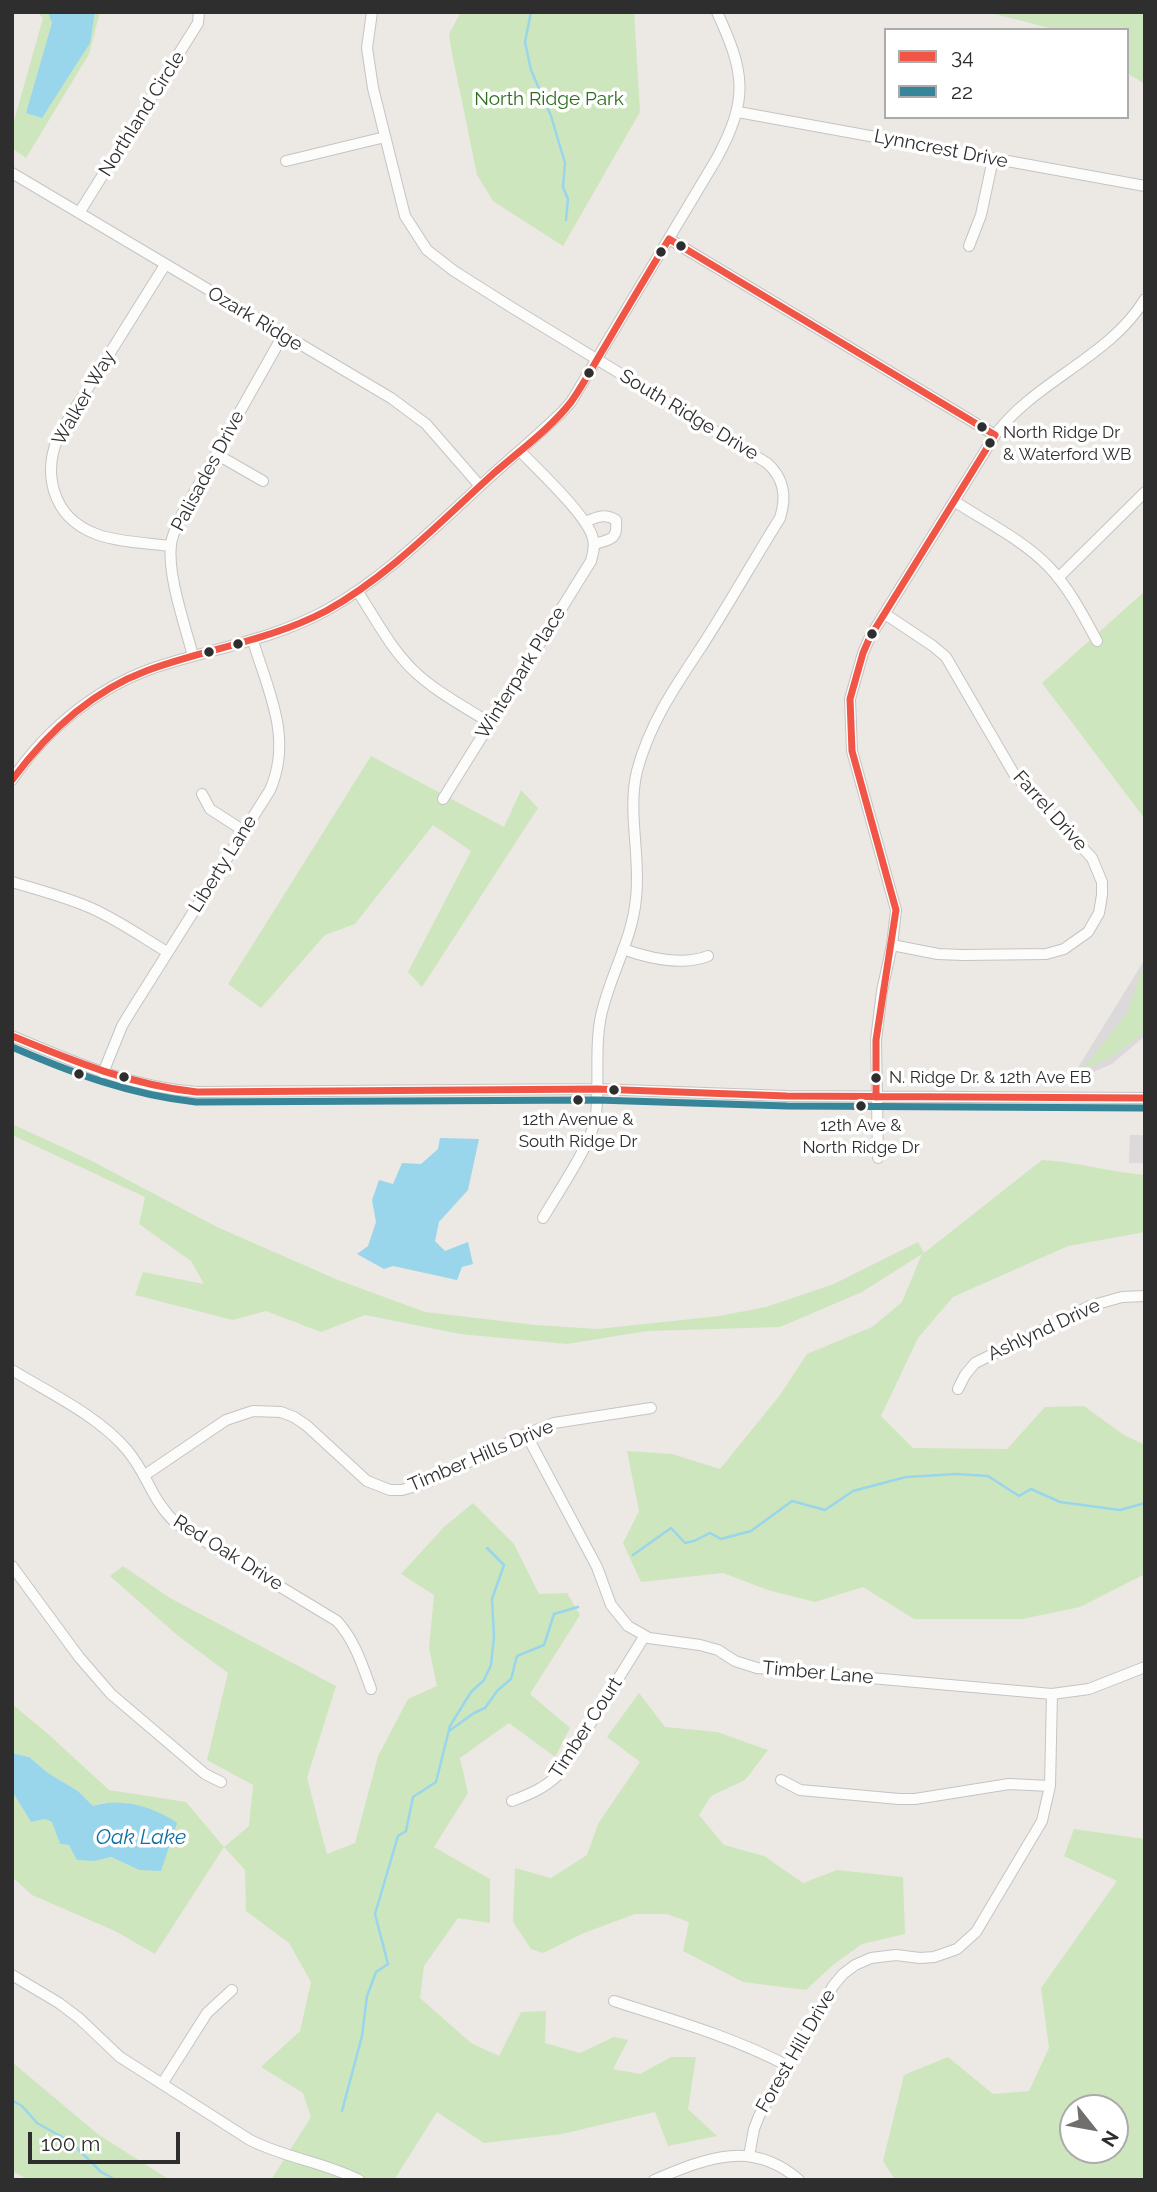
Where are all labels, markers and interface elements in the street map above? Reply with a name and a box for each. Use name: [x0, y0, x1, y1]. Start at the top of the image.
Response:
legend: [884, 28, 1129, 119]
text: 34: [951, 44, 974, 69]
street label: Northland Circle: [94, 47, 190, 181]
text: 22: [951, 79, 973, 104]
park label: North Ridge Park: [474, 88, 624, 110]
street label: Lynncrest Drive: [872, 125, 1010, 173]
unlabelled marker: [674, 239, 688, 253]
unlabelled marker: [654, 245, 668, 259]
street label: Ozark Ridge: [203, 282, 307, 356]
street label: Walker Way: [48, 346, 120, 450]
street label: South Ridge Drive: [616, 365, 762, 465]
unlabelled marker: [582, 366, 596, 380]
street label: Palisades Drive: [167, 407, 249, 535]
unlabelled marker: [975, 420, 989, 434]
place label: North Ridge Dr & Waterford WB: [1003, 423, 1131, 463]
marker: North Ridge Dr & Waterford WB: [983, 436, 997, 450]
street label: Winterpark Place: [471, 603, 571, 743]
unlabelled marker: [865, 627, 879, 641]
unlabelled marker: [231, 637, 245, 651]
unlabelled marker: [202, 645, 216, 659]
street label: Farrel Drive: [1008, 766, 1092, 856]
street label: Liberty Lane: [184, 811, 262, 917]
unlabelled marker: [72, 1067, 86, 1081]
place label: N. Ridge Dr. & 12th Ave EB: [889, 1068, 1091, 1088]
unlabelled marker: [117, 1070, 131, 1084]
marker: N. Ridge Dr. & 12th Ave EB: [869, 1071, 883, 1085]
unlabelled marker: [607, 1083, 621, 1097]
marker: 12th Avenue & South Ridge Dr: [571, 1093, 585, 1107]
marker: 12th Ave & North Ridge Dr: [854, 1099, 868, 1113]
place label: 12th Avenue & South Ridge Dr: [519, 1110, 637, 1150]
place label: 12th Ave & North Ridge Dr: [802, 1116, 920, 1156]
street label: Ashlynd Drive: [984, 1294, 1104, 1366]
street label: Timber Hills Drive: [405, 1415, 557, 1497]
street label: Red Oak Drive: [169, 1510, 287, 1596]
street label: Timber Lane: [762, 1657, 874, 1689]
street label: Timber Court: [545, 1673, 627, 1783]
water label: Oak Lake: [96, 1825, 186, 1851]
street label: Forest Hill Drive: [752, 1985, 840, 2117]
north arrow: [1059, 2094, 1129, 2164]
scale bar: [32, 2118, 184, 2162]
text: N: [1097, 2127, 1123, 2151]
text: 100 m: [41, 2131, 100, 2156]

